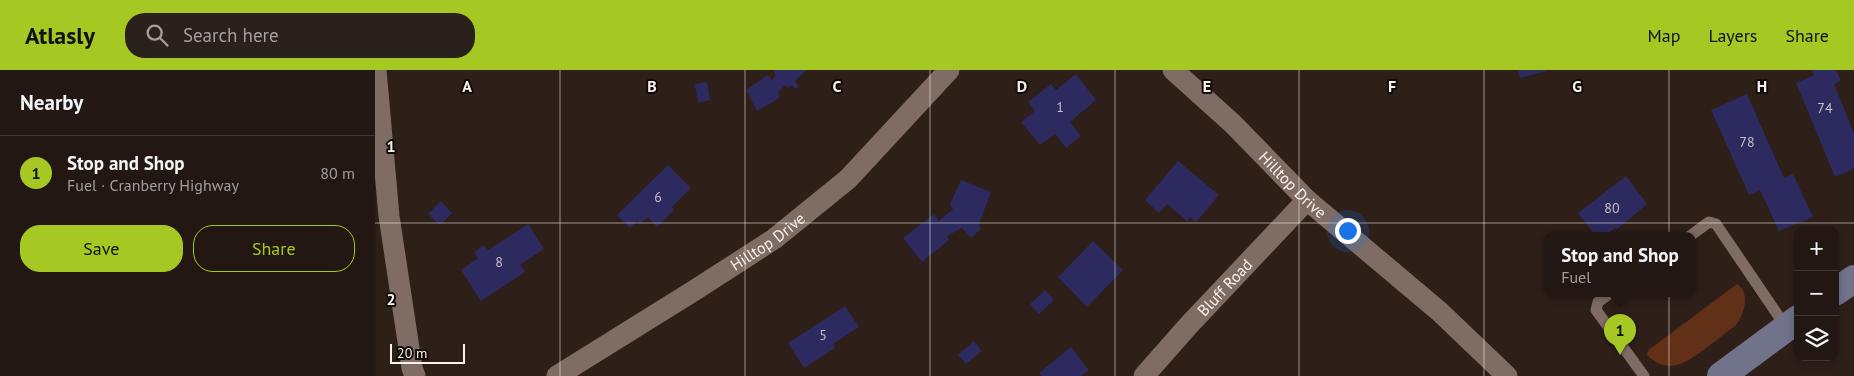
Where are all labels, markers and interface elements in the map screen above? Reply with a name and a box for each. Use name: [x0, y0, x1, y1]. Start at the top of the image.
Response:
search box: [125, 13, 475, 58]
text: Atlasly: [25, 20, 95, 51]
icon: search: [143, 21, 171, 49]
text: Search here: [183, 23, 279, 47]
text: Map: [1648, 24, 1680, 47]
text: Layers: [1708, 24, 1757, 47]
text: Share: [1785, 24, 1829, 47]
text: A: [462, 76, 472, 96]
text: B: [647, 76, 657, 96]
text: C: [833, 76, 842, 96]
text: D: [1017, 76, 1027, 96]
text: E: [1203, 76, 1211, 96]
text: F: [1388, 76, 1396, 96]
text: G: [1572, 76, 1582, 96]
text: H: [1757, 76, 1767, 96]
text: Nearby: [20, 89, 83, 116]
house number: 1: [1056, 98, 1064, 116]
house number: 74: [1817, 99, 1833, 117]
house number: 78: [1739, 133, 1755, 151]
text: 1: [386, 136, 396, 156]
street label: Hilltop Drive: [1255, 147, 1331, 222]
text: Stop and Shop: [67, 151, 185, 175]
text: 1: [31, 163, 41, 183]
text: 80 m: [320, 163, 355, 183]
text: Fuel · Cranberry Highway: [67, 175, 239, 195]
house number: 6: [654, 188, 662, 206]
house number: 80: [1604, 199, 1620, 217]
street label: Hilltop Drive: [726, 208, 809, 275]
your location: [1335, 218, 1361, 244]
button: Save: [20, 225, 183, 272]
button: Share: [193, 225, 355, 272]
map controls: [1794, 226, 1839, 361]
button: +: [1794, 226, 1839, 271]
popup: [1544, 232, 1696, 297]
text: Stop and Shop: [1561, 243, 1679, 267]
house number: 8: [495, 253, 503, 271]
street label: Bluff Road: [1193, 254, 1256, 320]
text: Fuel: [1561, 267, 1591, 287]
button: −: [1794, 271, 1839, 316]
text: 2: [386, 289, 396, 309]
pin: 1: [1604, 314, 1636, 355]
button: layers: [1794, 316, 1839, 361]
house number: 5: [819, 326, 827, 344]
scale bar: [390, 341, 465, 364]
text: 20 m: [397, 344, 427, 362]

